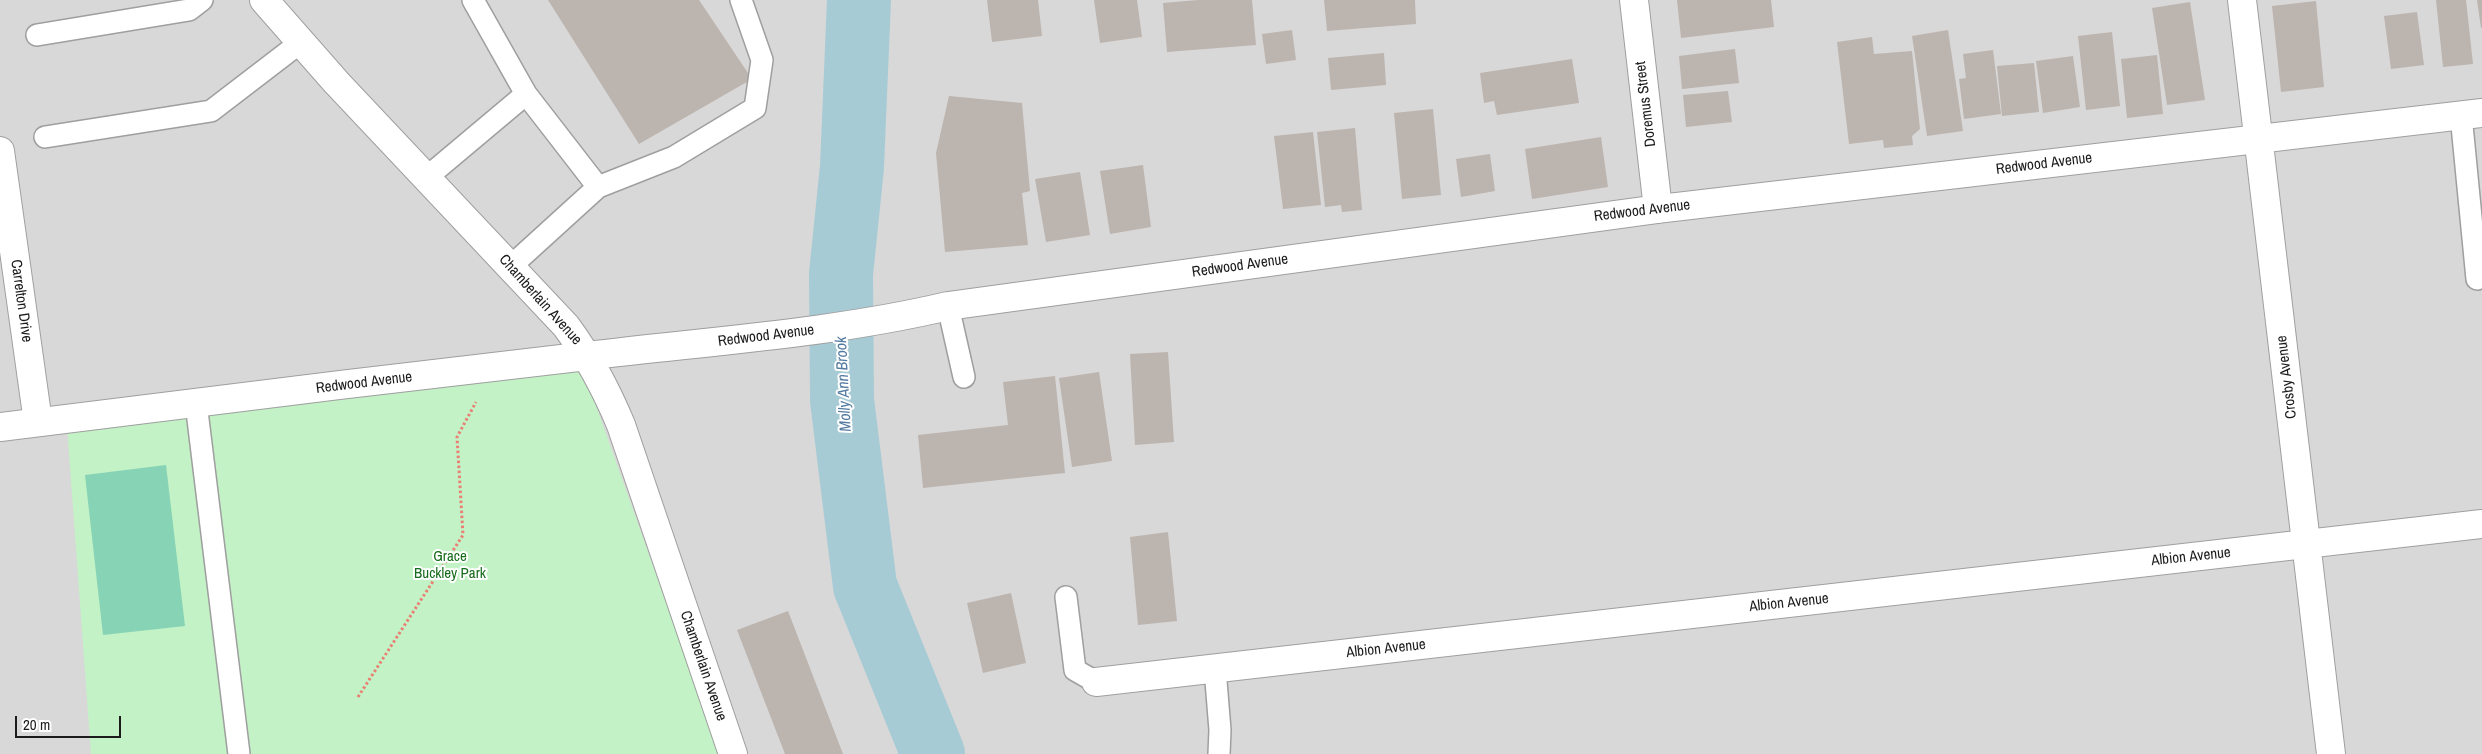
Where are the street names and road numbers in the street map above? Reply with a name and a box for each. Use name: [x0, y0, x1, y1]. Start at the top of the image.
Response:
street label: Doremus Street: [1632, 60, 1660, 148]
street label: Redwood Avenue: [1995, 149, 2093, 179]
street label: Redwood Avenue: [1593, 196, 1691, 226]
street label: Redwood Avenue: [1191, 250, 1289, 282]
street label: Chamberlain Avenue: [495, 251, 585, 349]
street label: Carrelton Drive: [6, 258, 36, 344]
street label: Redwood Avenue: [717, 321, 815, 351]
street label: Crosby Avenue: [2273, 334, 2301, 420]
street label: Redwood Avenue: [315, 368, 413, 398]
street label: Albion Avenue: [2150, 544, 2232, 570]
street label: Albion Avenue: [1748, 590, 1830, 616]
street label: Chamberlain Avenue: [676, 609, 730, 723]
street label: Albion Avenue: [1345, 636, 1427, 662]

